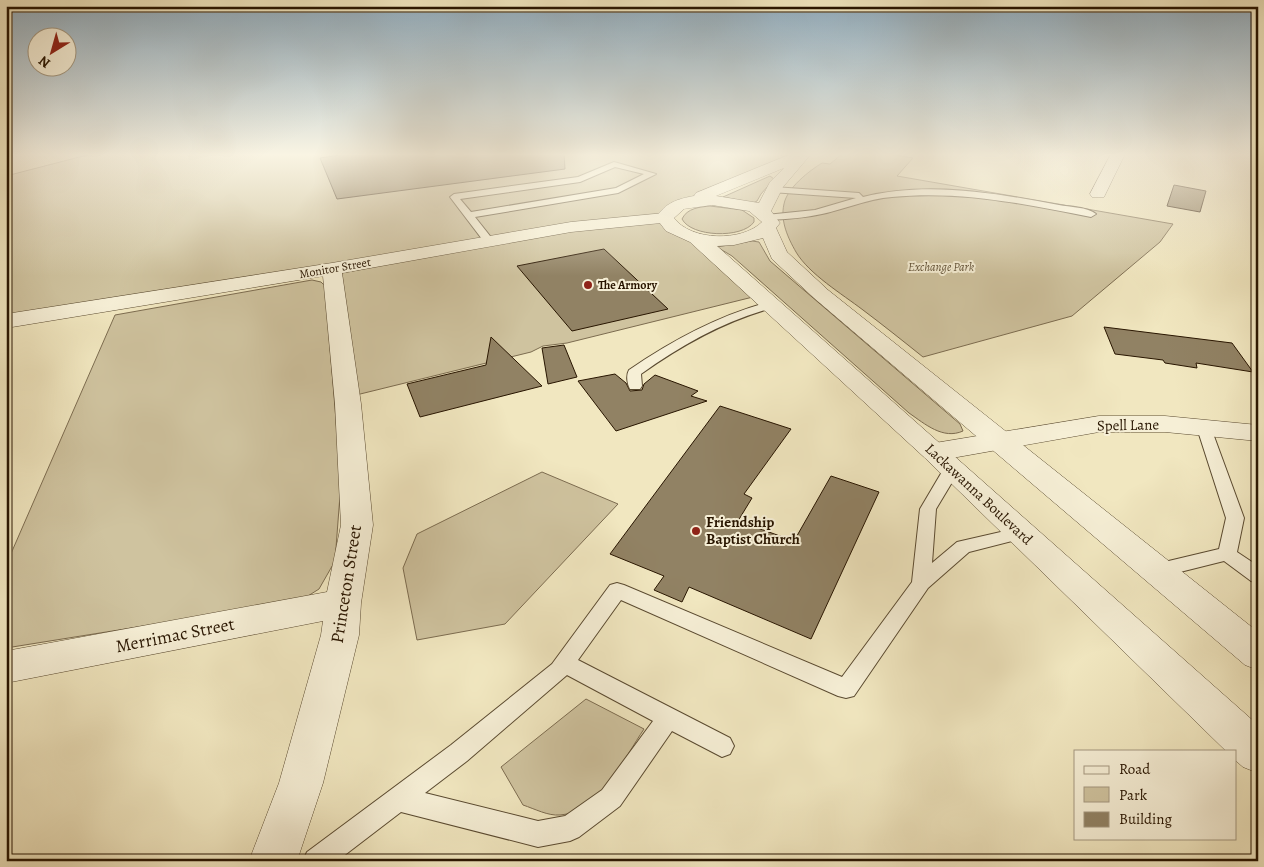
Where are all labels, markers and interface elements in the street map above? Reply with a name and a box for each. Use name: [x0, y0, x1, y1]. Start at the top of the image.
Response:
north arrow: [28, 28, 78, 78]
text: N: [35, 51, 54, 73]
street label: Monitor Street: [298, 254, 372, 282]
park label: Exchange Park: [908, 259, 975, 275]
place label: The Armory: [598, 277, 657, 293]
marker: The Armory: [582, 279, 594, 291]
street label: Spell Lane: [1097, 414, 1160, 436]
street label: Lackawanna Boulevard: [921, 439, 1038, 550]
place label: Friendship Baptist Church: [706, 512, 800, 549]
street label: Princeton Street: [325, 523, 367, 645]
marker: Friendship Baptist Church: [690, 525, 702, 537]
street label: Merrimac Street: [113, 612, 237, 658]
legend: [1074, 750, 1236, 840]
text: Road: [1119, 759, 1151, 779]
text: Park: [1119, 785, 1148, 805]
text: Building: [1119, 809, 1172, 829]

